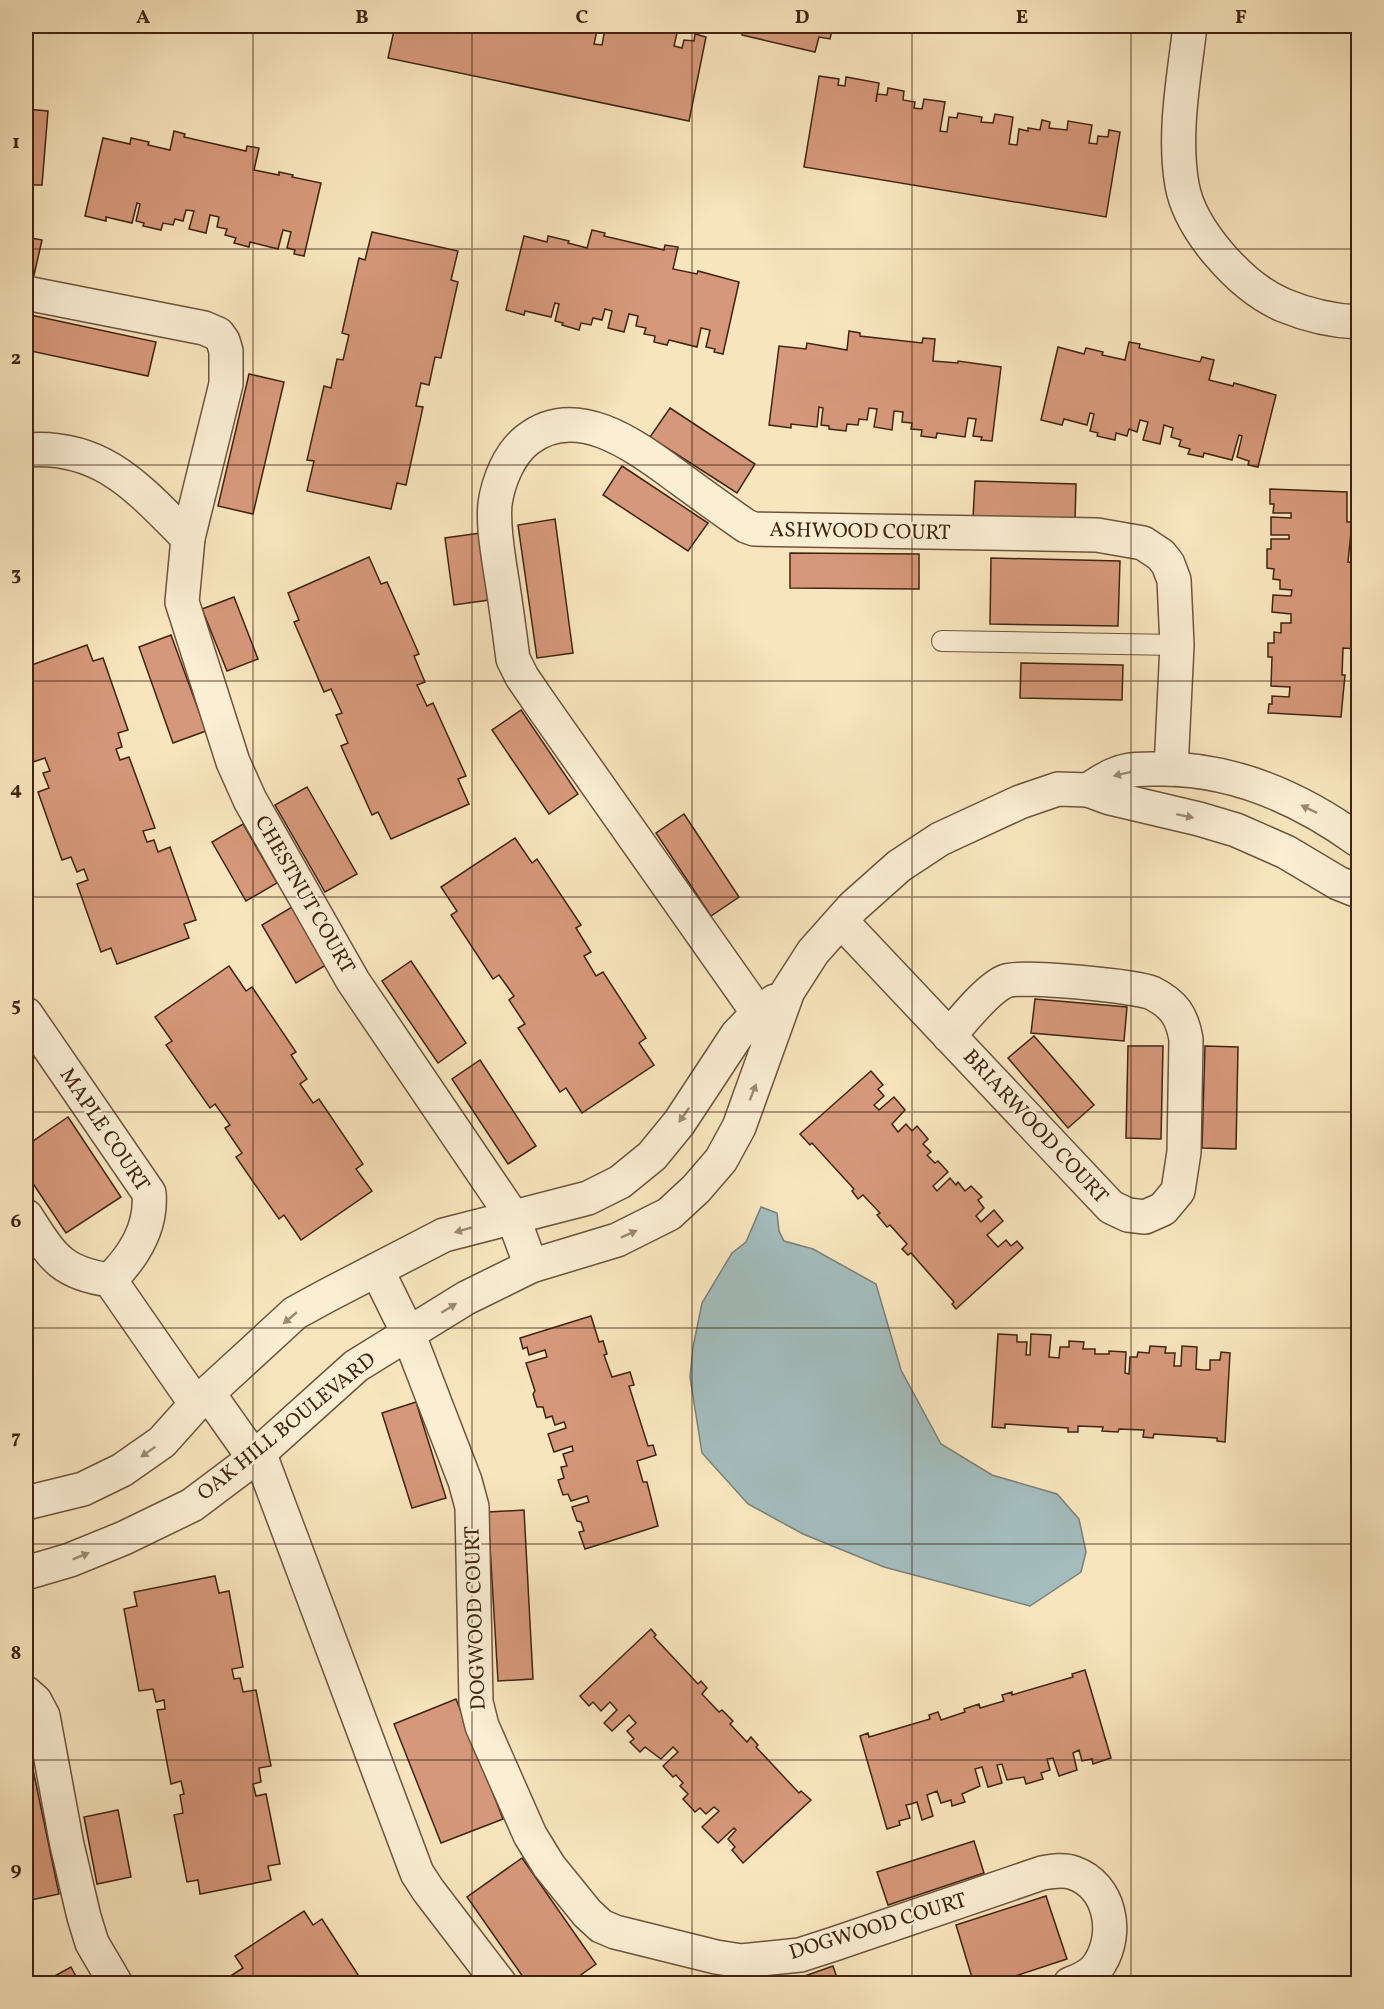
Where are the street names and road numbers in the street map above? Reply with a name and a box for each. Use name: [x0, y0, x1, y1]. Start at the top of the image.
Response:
street label: ASHWOOD COURT: [769, 516, 951, 548]
street label: CHESTNUT COURT: [247, 811, 361, 979]
street label: BRIARWOOD COURT: [956, 1043, 1114, 1211]
street label: MAPLE COURT: [52, 1063, 156, 1197]
street label: OAK HILL BOULEVARD: [192, 1346, 382, 1508]
street label: DOGWOOD COURT: [458, 1525, 494, 1711]
street label: DOGWOOD COURT: [786, 1886, 970, 1968]

